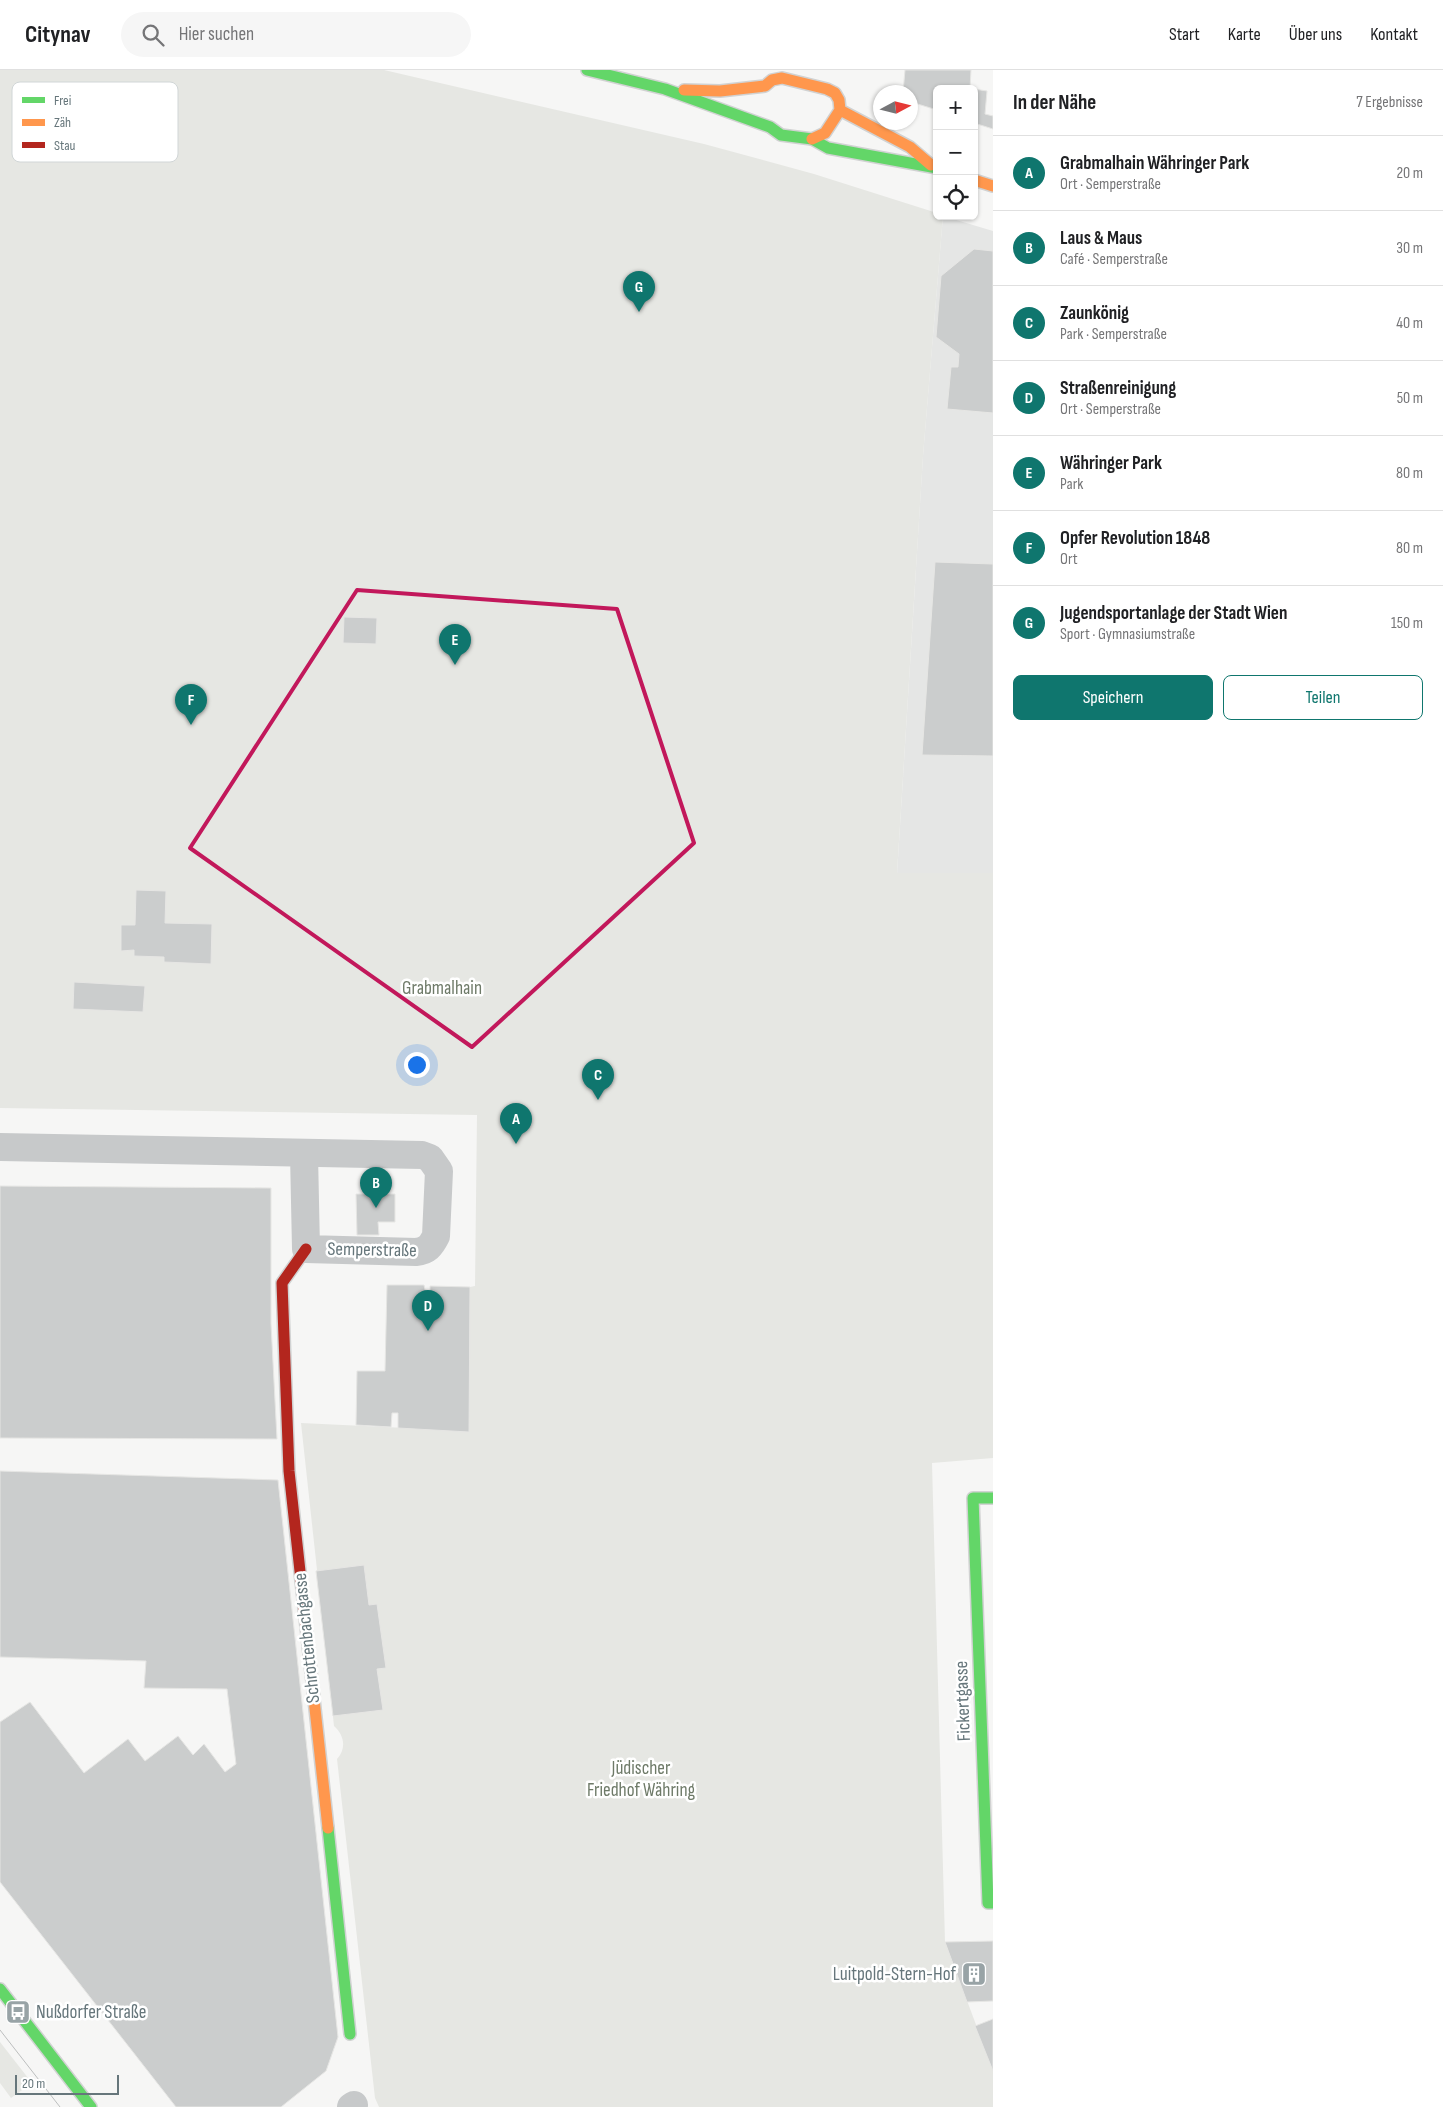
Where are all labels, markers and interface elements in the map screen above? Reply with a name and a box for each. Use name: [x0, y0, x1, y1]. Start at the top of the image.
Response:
search box: [121, 12, 471, 57]
text: Citynav: [25, 20, 91, 49]
icon: search: [139, 21, 167, 49]
text: Hier suchen: [179, 23, 254, 46]
text: Start: [1169, 24, 1200, 45]
text: Karte: [1228, 24, 1261, 45]
text: Über uns: [1289, 24, 1342, 45]
text: Kontakt: [1370, 24, 1418, 45]
legend: [12, 82, 178, 162]
north arrow: [873, 85, 918, 130]
map controls: [933, 85, 978, 220]
button: +: [933, 85, 978, 130]
text: In der Nähe: [1013, 90, 1096, 115]
text: Frei: [54, 92, 71, 109]
text: 7 Ergebnisse: [1356, 93, 1423, 112]
text: Zäh: [54, 114, 71, 131]
button: −: [933, 130, 978, 175]
text: Stau: [54, 137, 76, 154]
text: Grabmalhain Währinger Park: [1060, 152, 1249, 175]
text: A: [1025, 164, 1033, 183]
text: 20 m: [1396, 164, 1423, 183]
button: locate: [933, 175, 978, 220]
text: Ort · Semperstraße: [1060, 175, 1161, 194]
text: Laus & Maus: [1060, 227, 1142, 250]
text: B: [1025, 239, 1033, 258]
text: 30 m: [1396, 239, 1423, 258]
text: Café · Semperstraße: [1060, 250, 1168, 269]
pin: G: [623, 271, 655, 312]
text: Zaunkönig: [1060, 302, 1129, 325]
text: C: [1025, 314, 1033, 333]
text: 40 m: [1396, 314, 1423, 333]
text: Park · Semperstraße: [1060, 325, 1167, 344]
text: Straßenreinigung: [1060, 377, 1176, 400]
text: D: [1025, 389, 1033, 408]
text: 50 m: [1397, 389, 1423, 408]
text: Ort · Semperstraße: [1060, 400, 1161, 419]
text: Währinger Park: [1060, 452, 1162, 475]
text: E: [1026, 464, 1032, 483]
text: 80 m: [1396, 464, 1423, 483]
text: Park: [1060, 475, 1083, 494]
text: Opfer Revolution 1848: [1060, 527, 1210, 550]
text: F: [1026, 539, 1032, 558]
text: 80 m: [1396, 539, 1423, 558]
text: Ort: [1060, 550, 1078, 569]
text: Jugendsportanlage der Stadt Wien: [1060, 602, 1287, 625]
text: G: [1025, 614, 1033, 633]
text: 150 m: [1391, 614, 1423, 633]
pin: E: [439, 624, 471, 665]
text: Sport · Gymnasiumstraße: [1060, 625, 1195, 644]
button: Speichern: [1013, 675, 1213, 720]
button: Teilen: [1223, 675, 1423, 720]
pin: F: [175, 684, 207, 725]
park label: Grabmalhain: [402, 977, 482, 1000]
your location: [404, 1052, 430, 1078]
pin: C: [582, 1059, 614, 1100]
pin: A: [500, 1103, 532, 1144]
pin: B: [360, 1167, 392, 1208]
street label: Semperstraße: [327, 1238, 417, 1262]
pin: D: [412, 1290, 444, 1331]
street label: Schrottenbachgasse: [289, 1572, 325, 1704]
street label: Fickertgasse: [950, 1660, 976, 1742]
park label: Jüdischer Friedhof Währing: [587, 1757, 696, 1802]
building icon: Luitpold-Stern-Hof: [961, 1961, 987, 1987]
place label: Luitpold-Stern-Hof: [833, 1963, 957, 1986]
bus stop icon: Nußdorfer Straße: [5, 1999, 31, 2025]
place label: Nußdorfer Straße: [36, 2001, 146, 2024]
scale bar: [15, 2072, 119, 2095]
text: 20 m: [22, 2075, 45, 2092]

